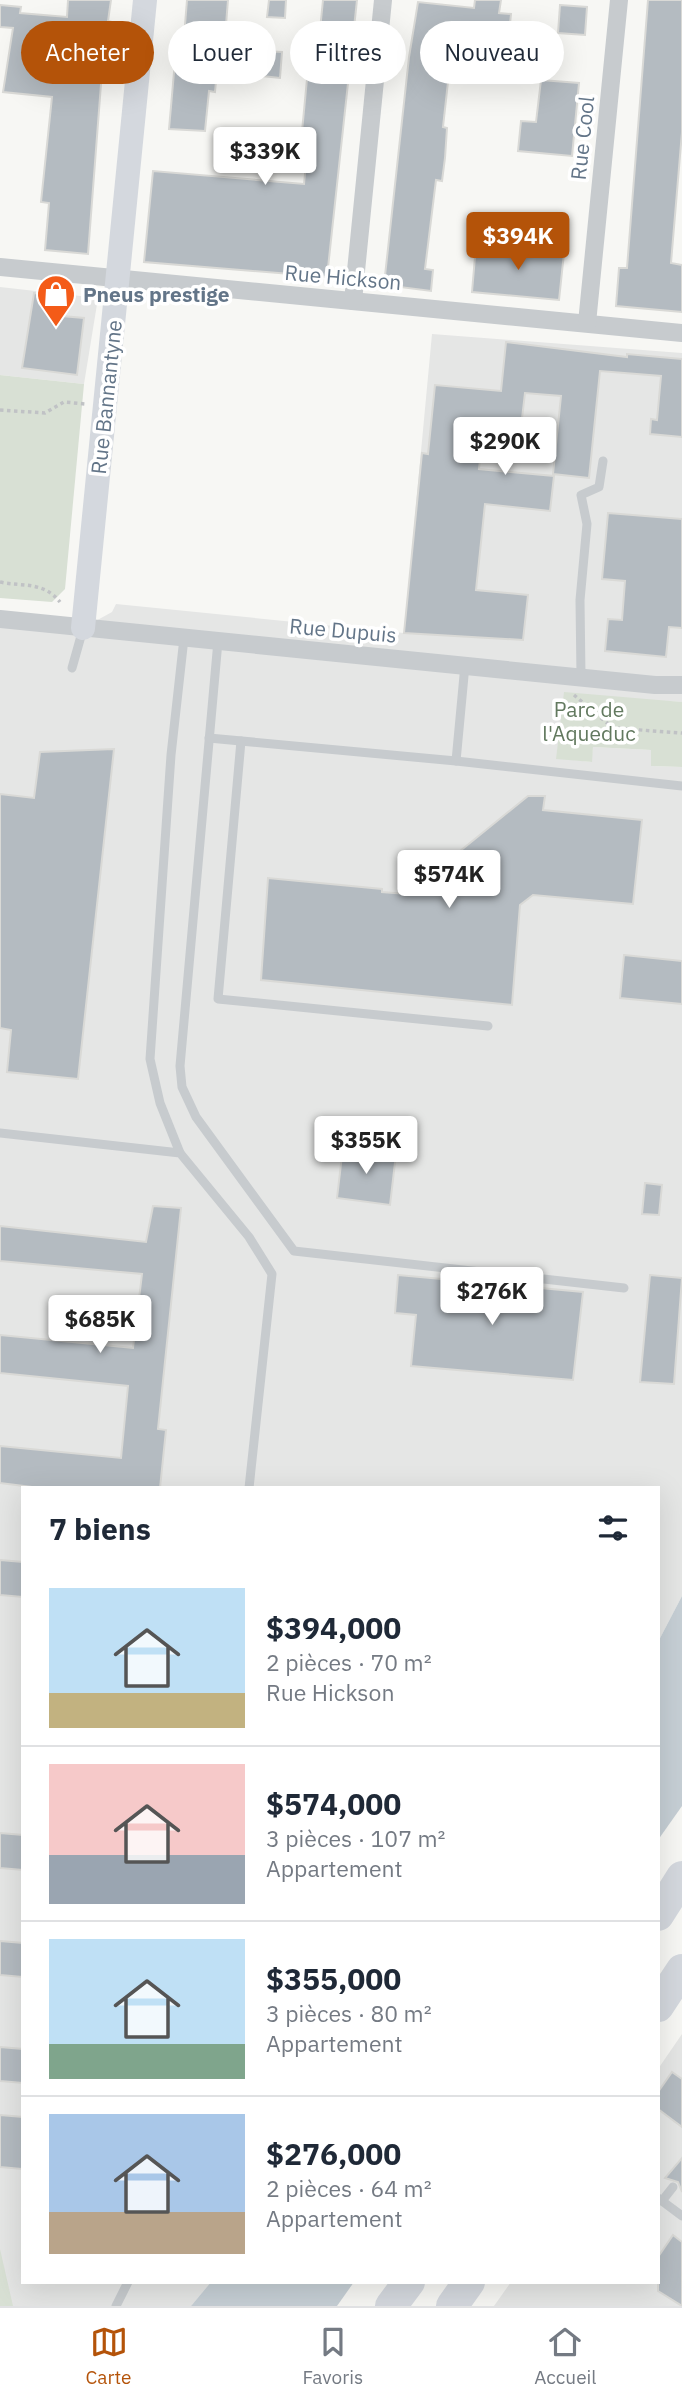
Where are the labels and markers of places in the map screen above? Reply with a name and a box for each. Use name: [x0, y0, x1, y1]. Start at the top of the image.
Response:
pin: $339K: [216, 128, 314, 187]
pin: $394K: [469, 212, 567, 272]
shop icon: Pneus prestige: [35, 273, 77, 328]
place label: Pneus prestige: [83, 280, 230, 308]
pin: $290K: [456, 418, 554, 477]
pin: $574K: [400, 850, 498, 910]
pin: $355K: [317, 1116, 415, 1176]
pin: $276K: [443, 1268, 541, 1327]
pin: $685K: [51, 1296, 149, 1355]

